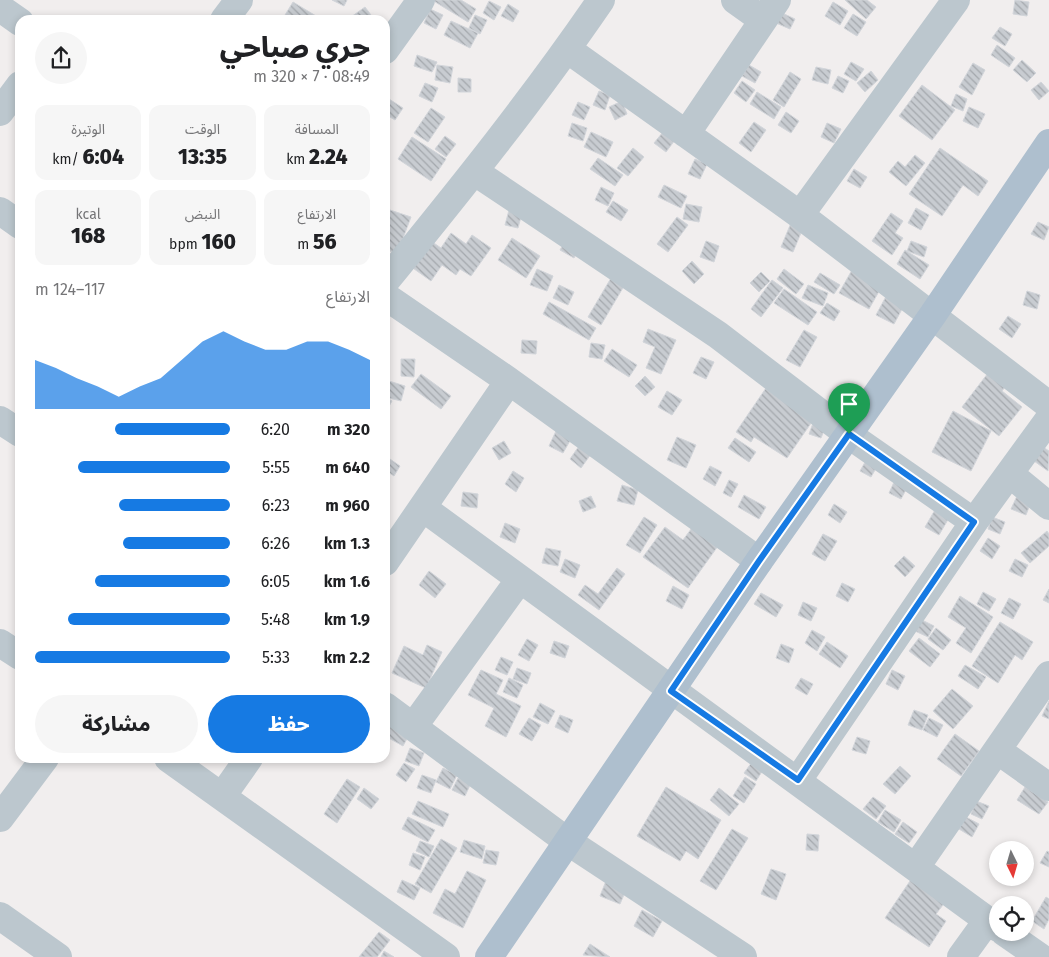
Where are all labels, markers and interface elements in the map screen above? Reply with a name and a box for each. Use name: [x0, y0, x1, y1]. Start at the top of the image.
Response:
text: جري صباحي: [220, 31, 370, 64]
button: share: [35, 32, 87, 84]
text: 08:49 · 7 × 320 m: [253, 67, 370, 86]
text: الوتيرة: [71, 121, 105, 138]
text: الوقت: [185, 121, 220, 138]
text: المسافة: [295, 121, 339, 138]
text: 6:04: [82, 144, 124, 170]
text: 13:35: [178, 144, 227, 170]
text: 2.24: [309, 144, 348, 170]
text: /km: [52, 151, 82, 168]
text: km: [286, 151, 309, 168]
text: kcal: [76, 206, 101, 223]
text: النبض: [185, 206, 220, 223]
text: الارتفاع: [298, 206, 336, 223]
text: 168: [71, 223, 105, 249]
text: 160: [201, 229, 236, 255]
text: 56: [313, 229, 336, 255]
text: bpm: [169, 236, 201, 253]
text: m: [297, 236, 313, 253]
text: 117–124 m: [35, 280, 105, 299]
text: الارتفاع: [326, 287, 370, 306]
pin: [828, 383, 870, 434]
icon: arrive: [835, 390, 863, 418]
text: 6:20: [261, 420, 290, 439]
text: 320 m: [327, 420, 370, 439]
text: 5:55: [262, 458, 290, 477]
text: 640 m: [325, 458, 370, 477]
text: 6:23: [262, 496, 290, 515]
text: 960 m: [325, 496, 370, 515]
text: 6:26: [261, 534, 290, 553]
text: 1.3 km: [324, 534, 370, 553]
text: 6:05: [261, 572, 290, 591]
text: 1.6 km: [324, 572, 370, 591]
text: 5:48: [261, 610, 290, 629]
text: 1.9 km: [324, 610, 370, 629]
text: 5:33: [262, 648, 290, 667]
text: 2.2 km: [323, 648, 370, 667]
button: مشاركة: [35, 695, 198, 753]
button: حفظ: [208, 695, 370, 753]
north arrow: [989, 841, 1034, 886]
map controls: [989, 841, 1034, 941]
button: locate: [989, 896, 1034, 941]

